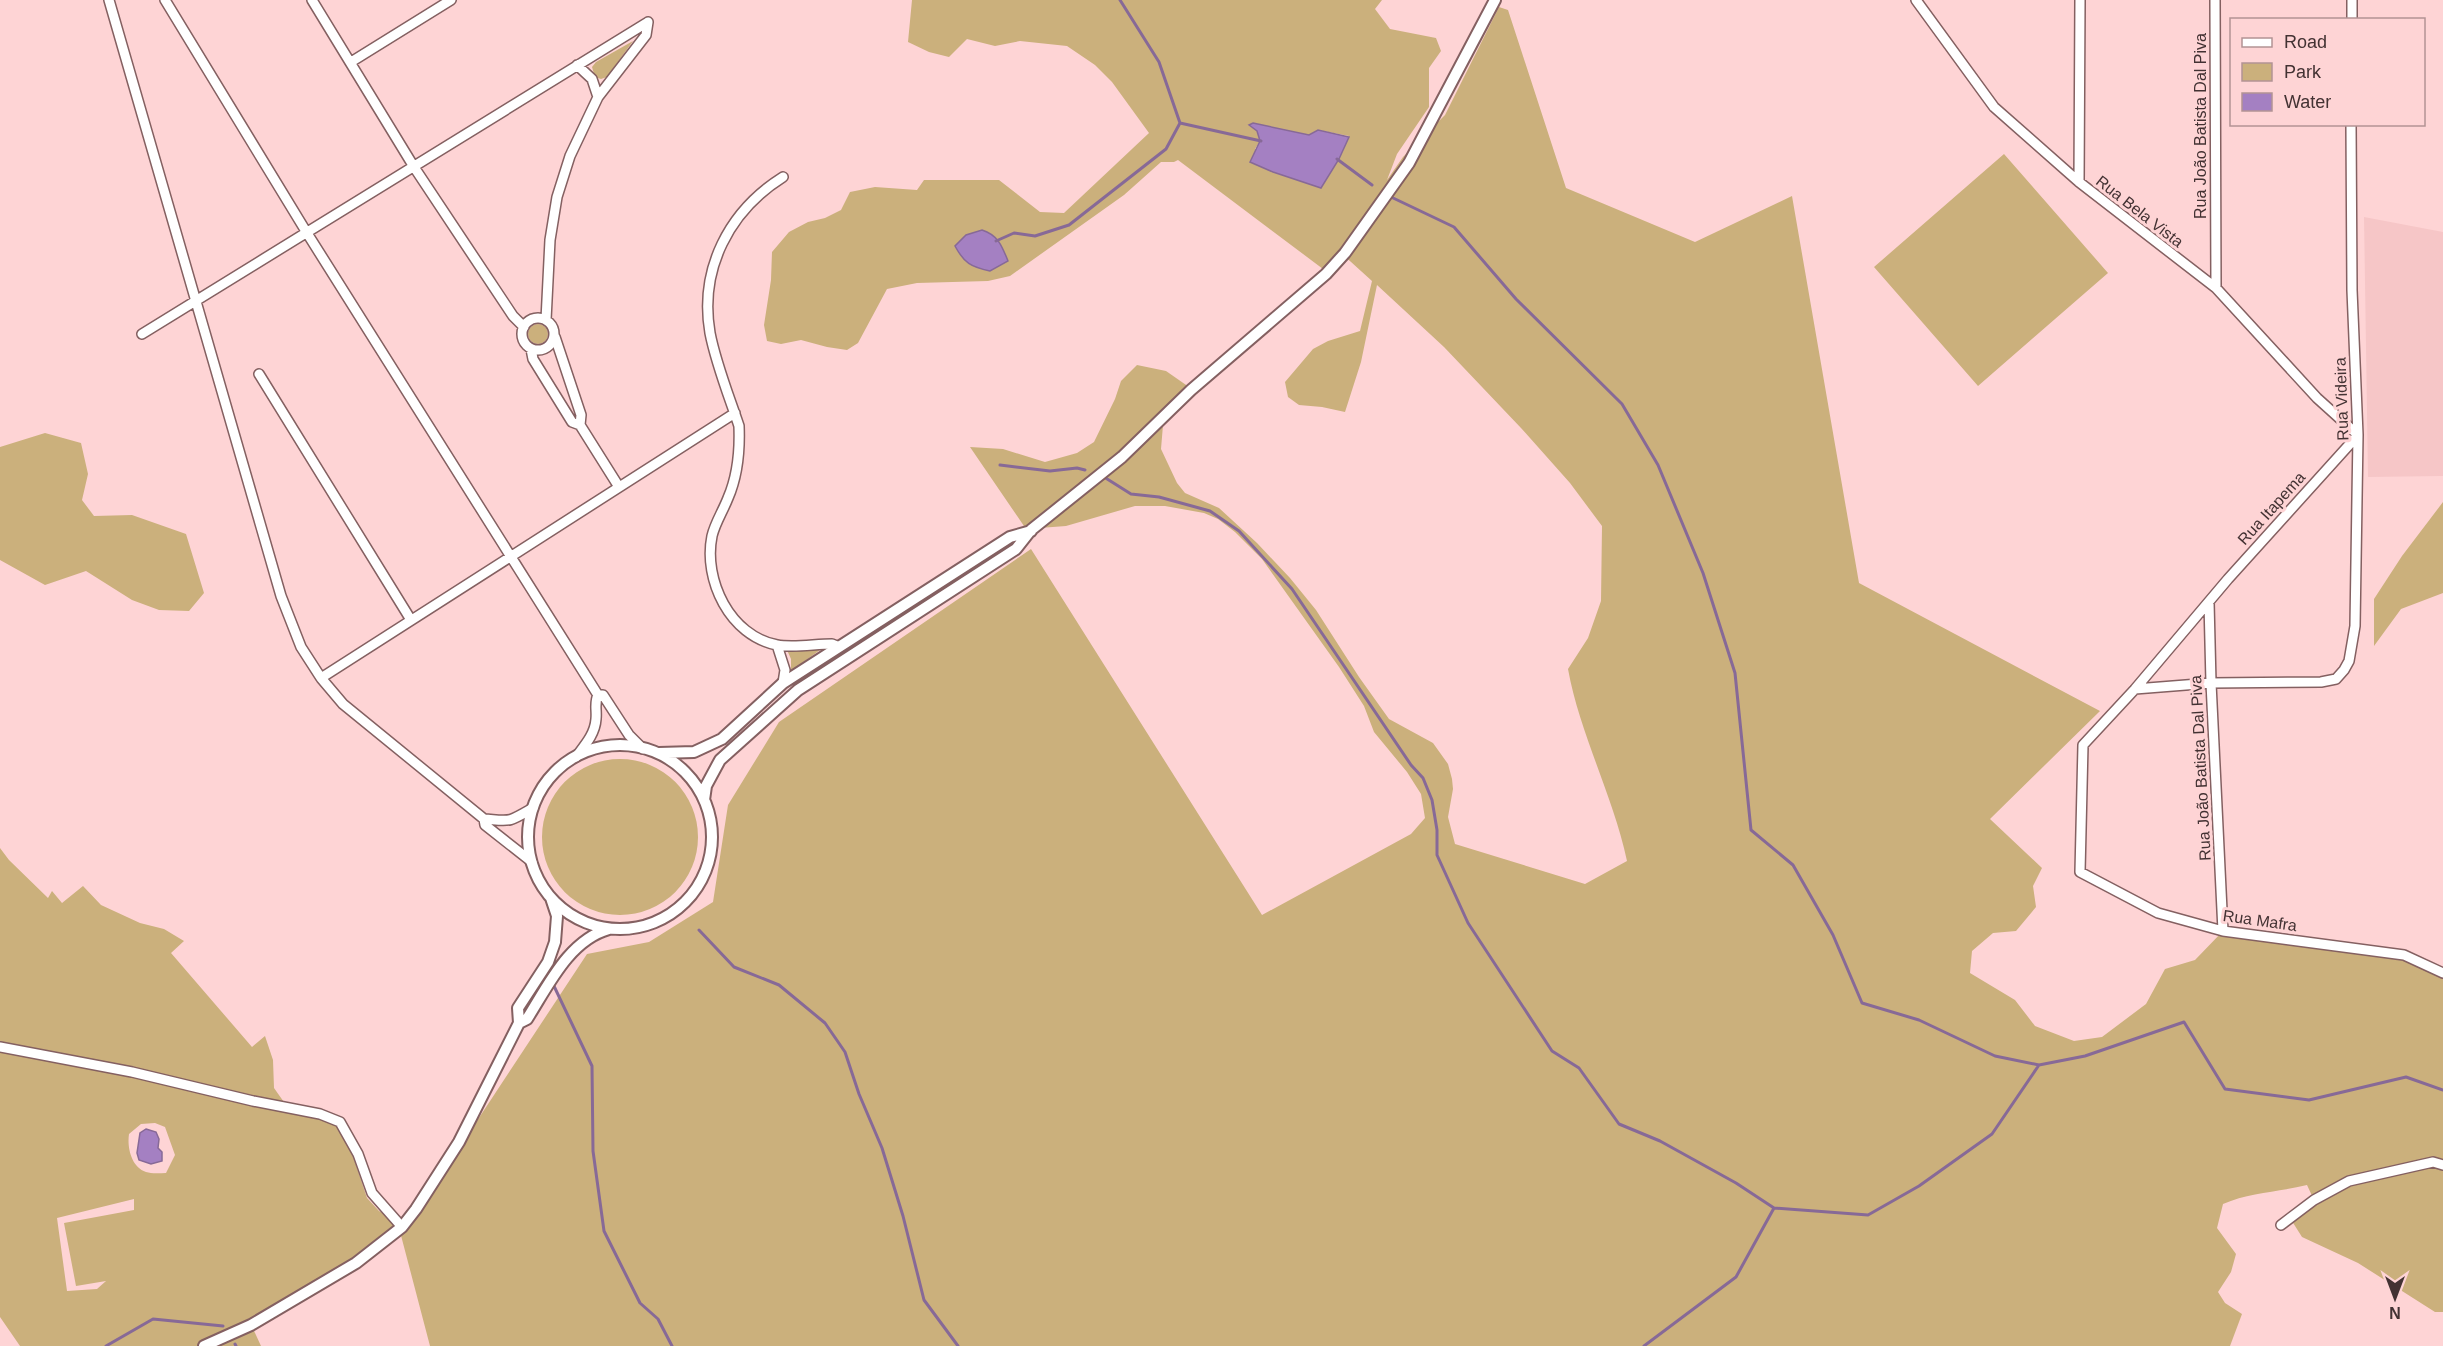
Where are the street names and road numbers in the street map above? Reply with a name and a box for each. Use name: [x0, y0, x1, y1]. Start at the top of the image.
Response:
street label: Rua João Batista Dal Piva: [2192, 33, 2209, 219]
street label: Rua Bela Vista: [2093, 172, 2187, 251]
street label: Rua Videira: [2332, 357, 2351, 441]
street label: Rua Itapema: [2234, 469, 2308, 548]
street label: Rua João Batista Dal Piva: [2187, 675, 2214, 861]
street label: Rua Mafra: [2222, 907, 2298, 934]

